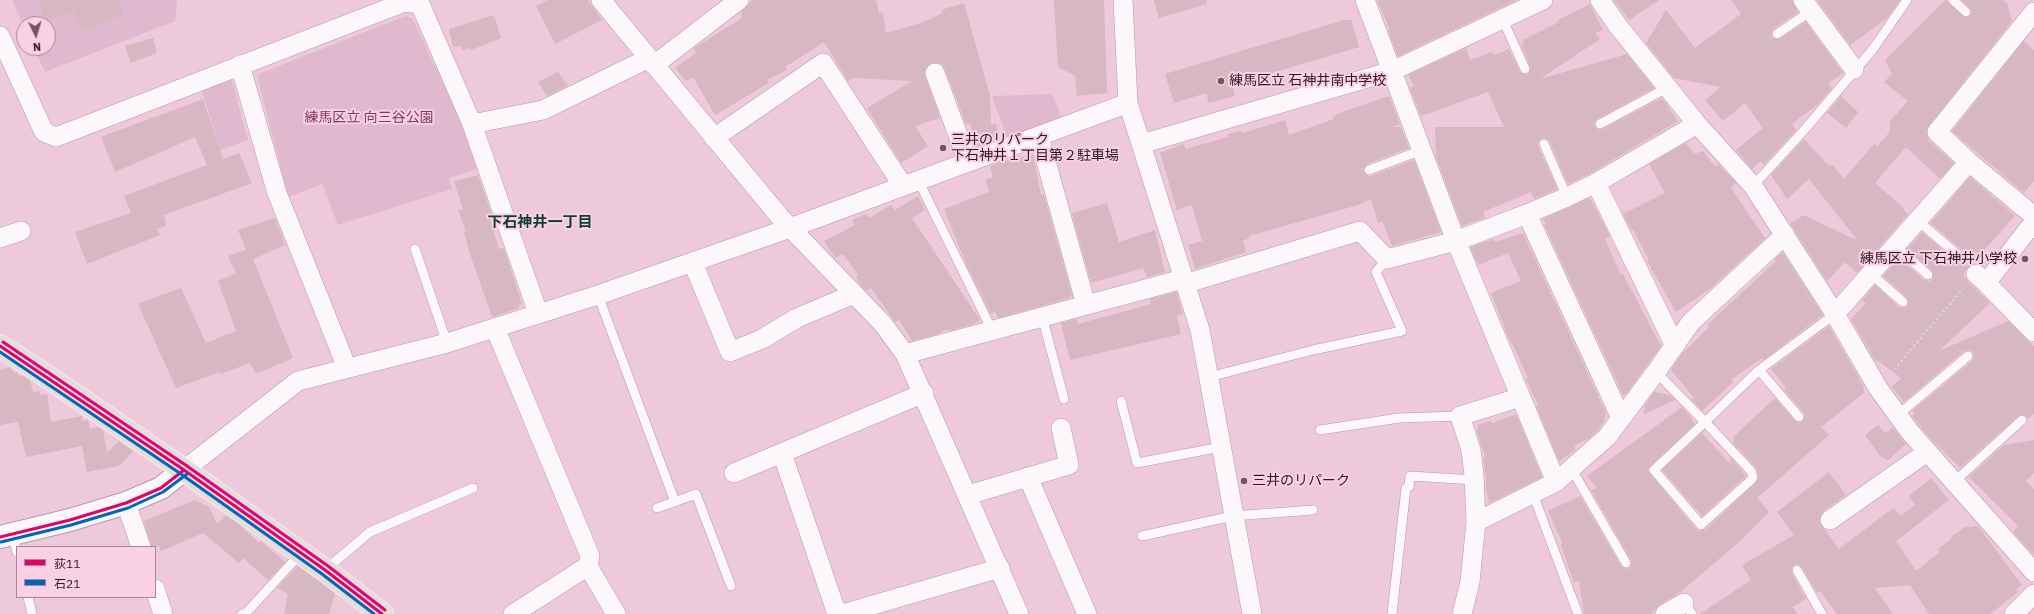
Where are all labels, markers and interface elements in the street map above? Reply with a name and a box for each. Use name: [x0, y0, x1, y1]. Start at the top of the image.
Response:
north arrow: [16, 16, 56, 56]
text: N: [32, 40, 42, 54]
place label: 練馬区立 石神井南中学校: [1229, 73, 1386, 89]
marker: 練馬区立 石神井南中学校: [1216, 76, 1226, 86]
park label: 練馬区立 向三谷公園: [304, 110, 434, 126]
place label: 三井のリパーク 下石神井１丁目第２駐車場: [951, 132, 1119, 164]
marker: 三井のリパーク 下石神井１丁目第２駐車場: [938, 143, 948, 153]
district label: 下石神井一丁目: [488, 214, 592, 232]
place label: 練馬区立 下石神井小学校: [1860, 251, 2017, 267]
marker: 練馬区立 下石神井小学校: [2020, 254, 2030, 264]
place label: 三井のリパーク: [1252, 473, 1350, 489]
marker: 三井のリパーク: [1239, 476, 1249, 486]
legend: [16, 546, 156, 598]
text: 荻11: [54, 556, 80, 571]
text: 石21: [54, 576, 80, 591]

